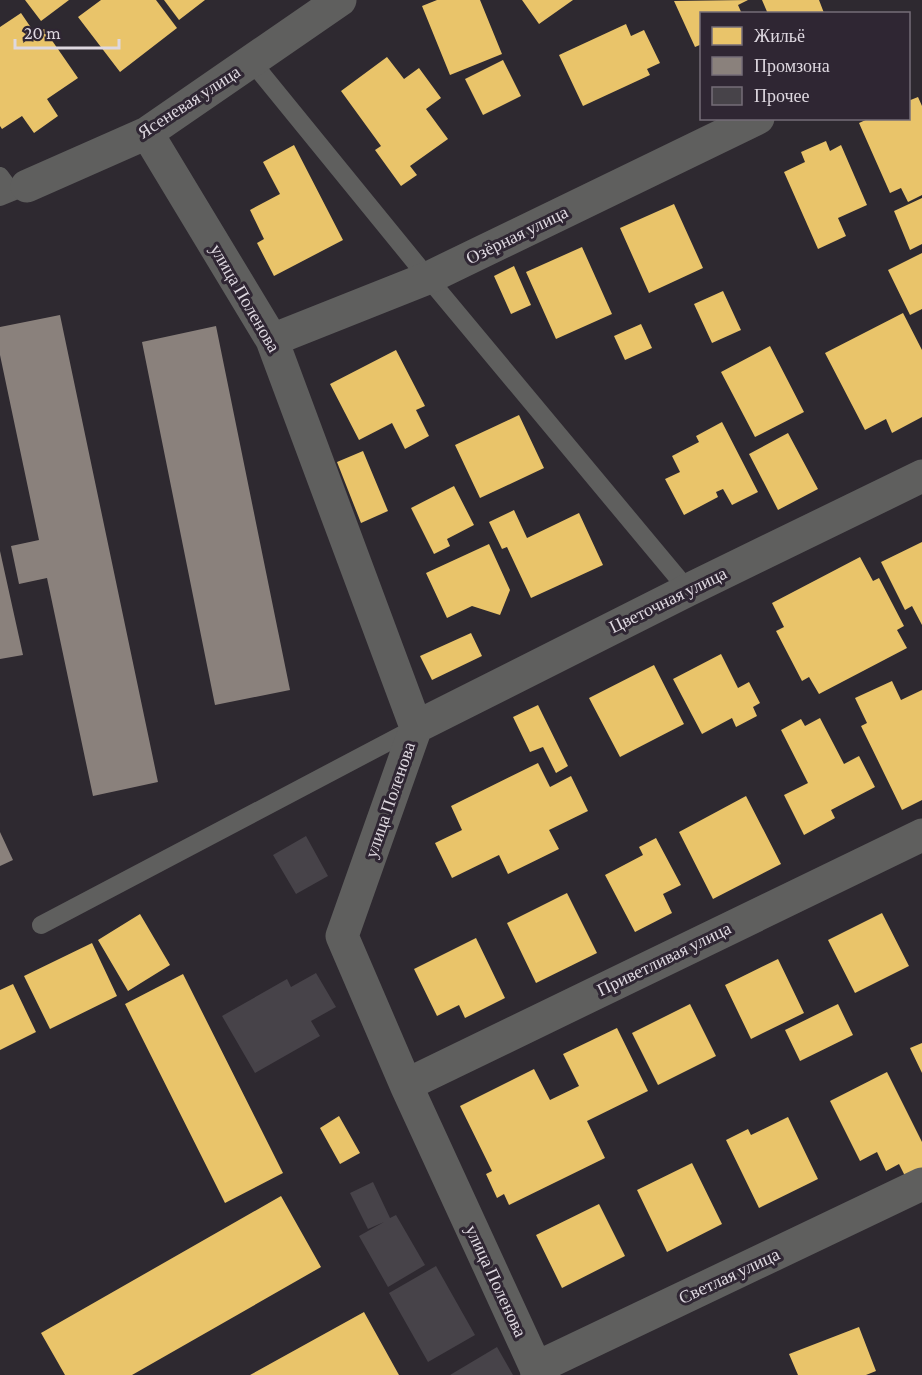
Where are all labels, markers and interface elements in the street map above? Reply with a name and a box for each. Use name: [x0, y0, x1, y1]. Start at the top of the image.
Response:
scale bar: [15, 12, 118, 50]
legend: [700, 12, 910, 120]
text: 20 m: [24, 23, 61, 43]
text: Жильё: [754, 26, 805, 46]
text: Промзона: [754, 56, 830, 76]
street label: Ясеневая улица: [134, 61, 244, 143]
text: Прочее: [754, 86, 810, 106]
street label: Озёрная улица: [463, 202, 571, 268]
street label: улица Поленова: [206, 240, 284, 356]
street label: Цветочная улица: [606, 563, 730, 637]
street label: улица Поленова: [361, 739, 419, 861]
street label: Приветливая улица: [594, 918, 734, 1000]
street label: улица Поленова: [461, 1222, 531, 1340]
street label: Светлая улица: [675, 1244, 783, 1308]

